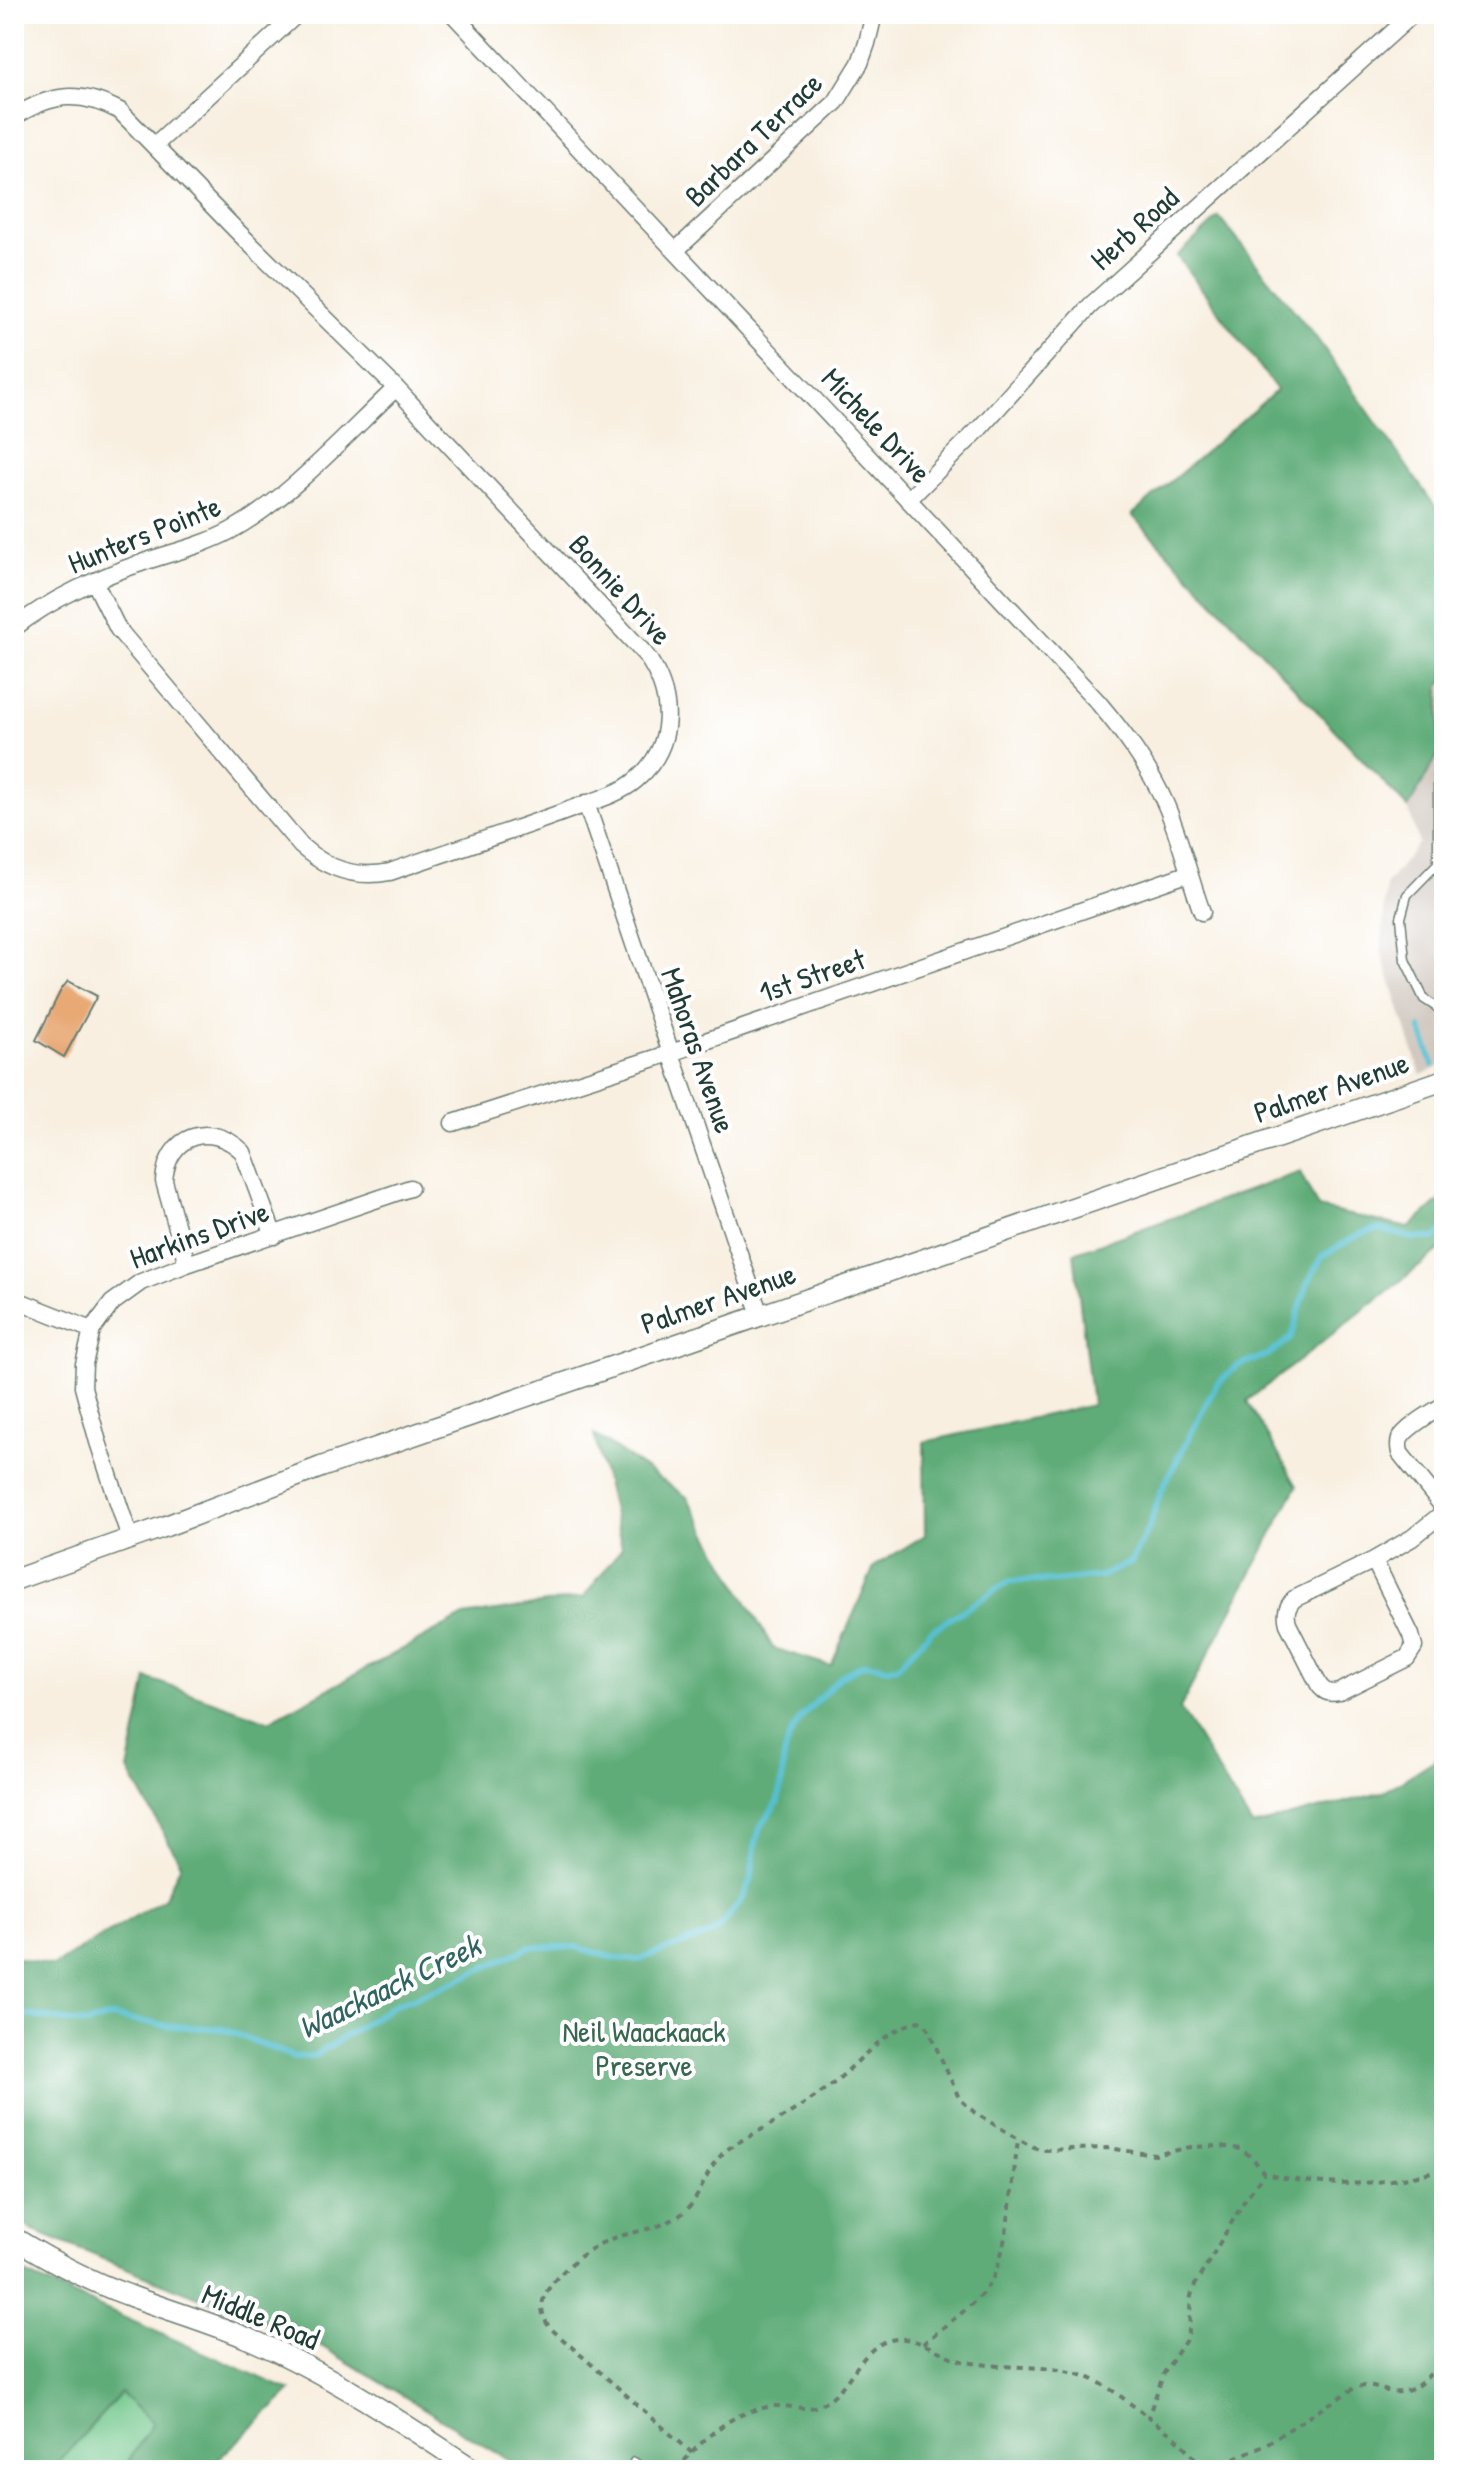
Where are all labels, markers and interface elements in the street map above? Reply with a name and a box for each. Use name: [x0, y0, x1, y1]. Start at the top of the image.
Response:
street label: Barbara Terrace: [675, 63, 831, 215]
street label: Herb Road: [1081, 177, 1187, 278]
street label: Michele Drive: [813, 359, 941, 491]
street label: Hunters Pointe: [62, 485, 226, 583]
street label: Bonnie Drive: [560, 525, 682, 653]
street label: 1st Street: [754, 938, 871, 1012]
street label: Mahoras Avenue: [652, 962, 746, 1138]
street label: Palmer Avenue: [1248, 1042, 1414, 1132]
street label: Harkins Drive: [124, 1190, 274, 1278]
street label: Palmer Avenue: [635, 1253, 801, 1343]
water label: Waackaack Creek: [291, 1922, 490, 2049]
park label: Neil Waackaack Preserve: [562, 2011, 726, 2085]
street label: Middle Road: [196, 2273, 326, 2359]

